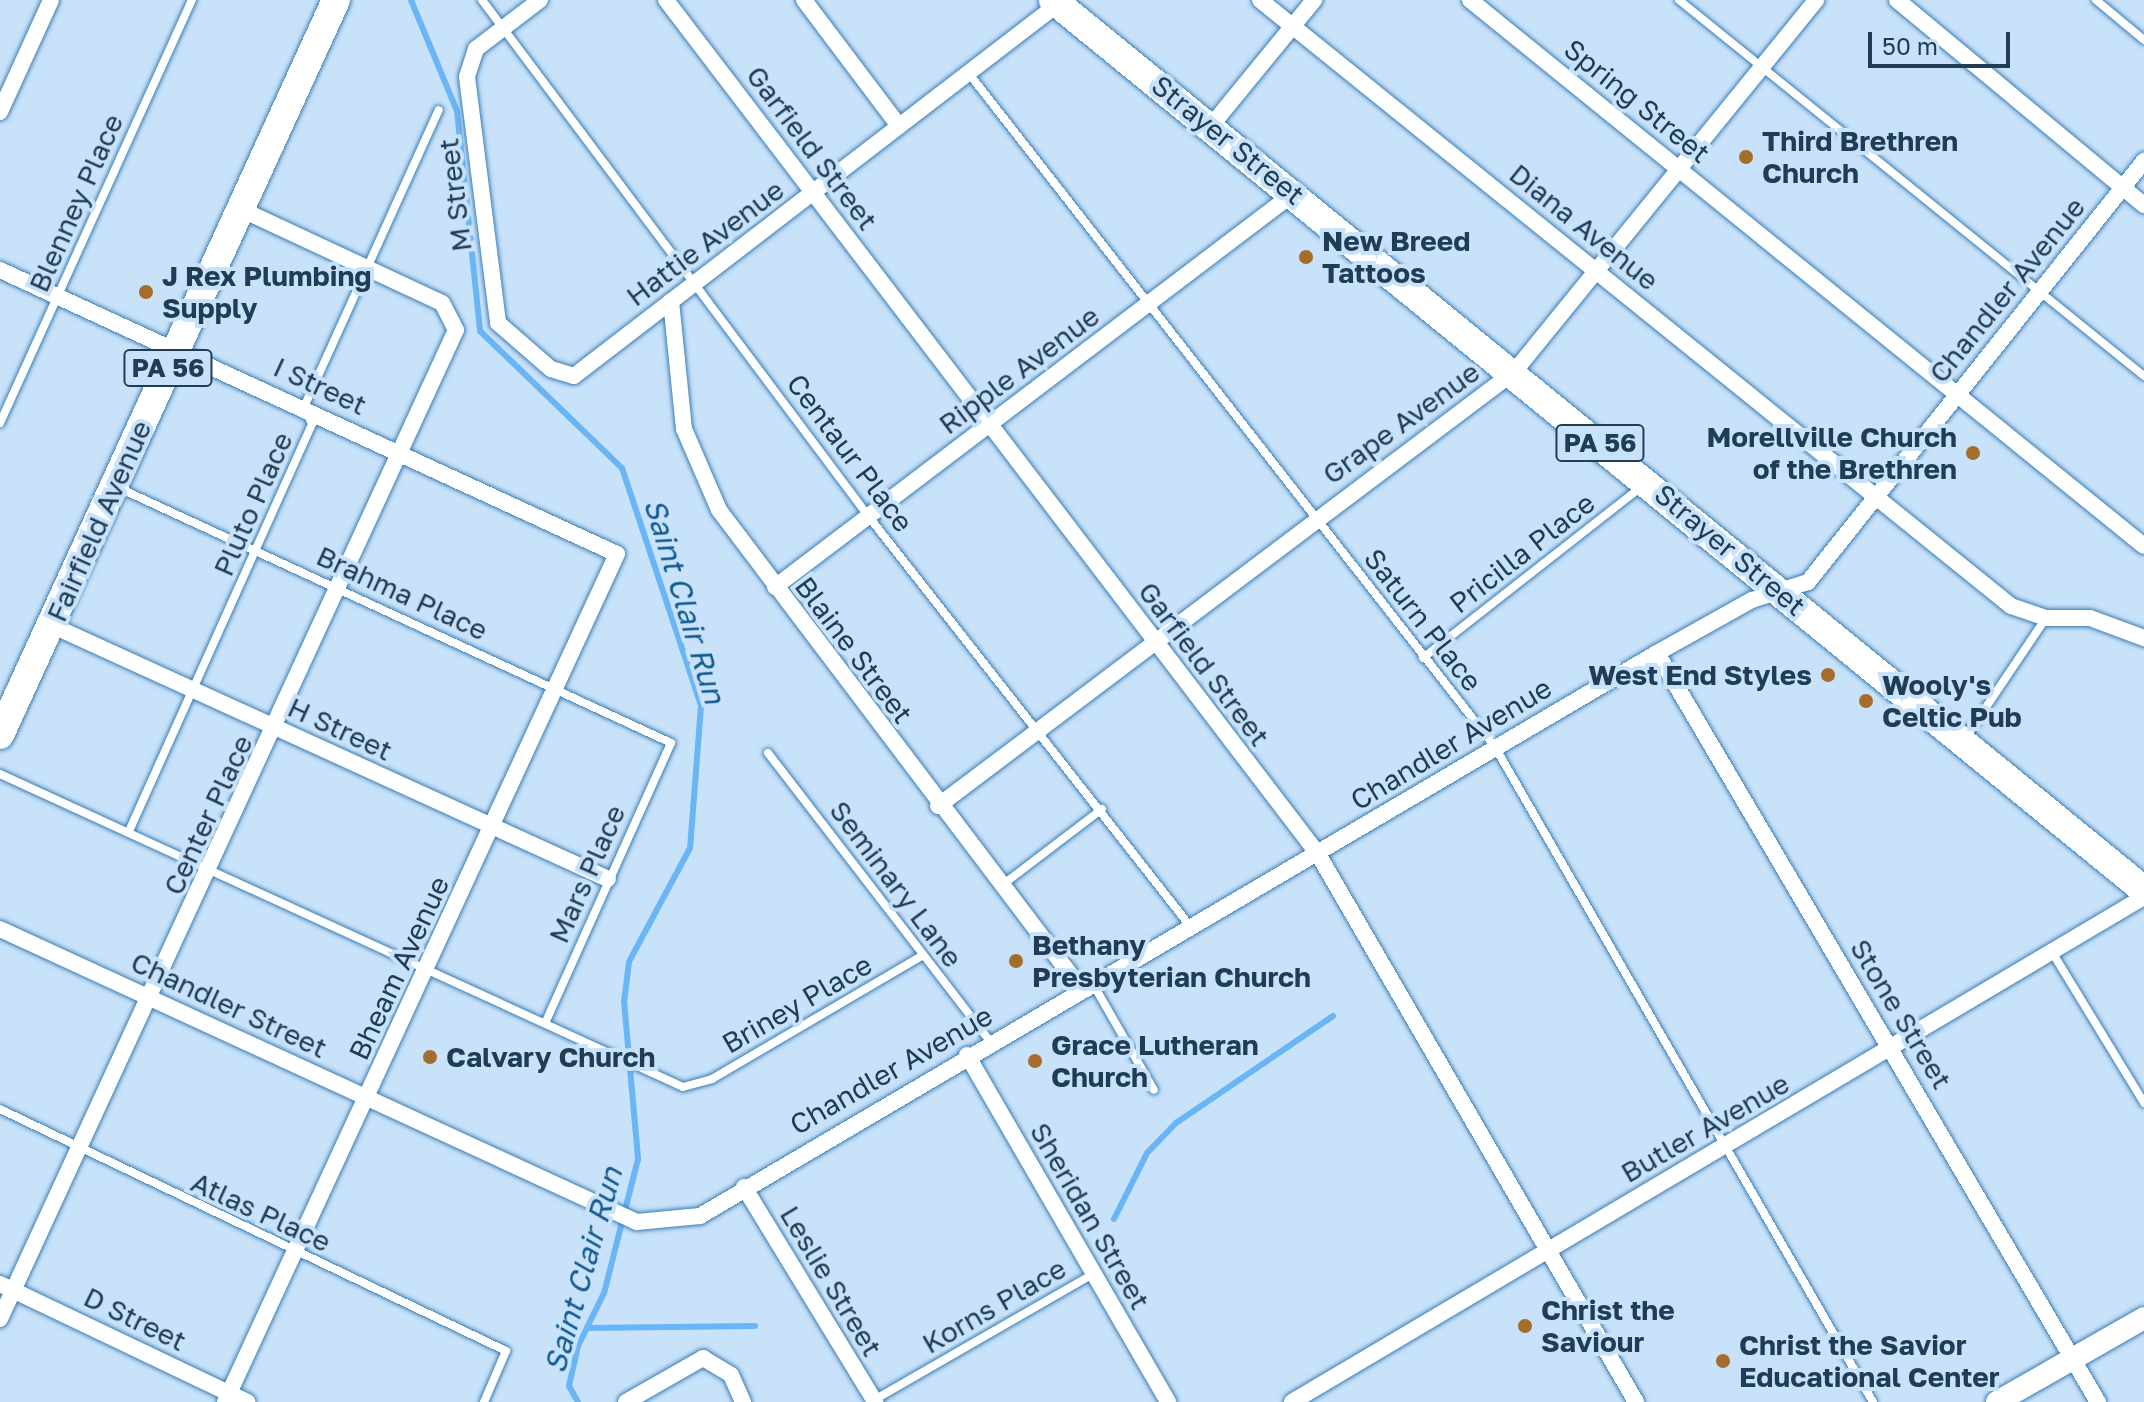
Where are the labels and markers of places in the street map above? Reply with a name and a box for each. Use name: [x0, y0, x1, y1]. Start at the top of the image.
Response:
place label: Third Brethren Church: [1762, 124, 1958, 190]
marker: Third Brethren Church: [1737, 148, 1755, 166]
place label: New Breed Tattoos: [1322, 224, 1470, 290]
marker: New Breed Tattoos: [1297, 248, 1315, 266]
place label: J Rex Plumbing Supply: [162, 259, 372, 325]
marker: J Rex Plumbing Supply: [137, 283, 155, 301]
place label: Morellville Church of the Brethren: [1706, 420, 1957, 486]
marker: Morellville Church of the Brethren: [1964, 444, 1982, 462]
place label: West End Styles: [1588, 658, 1812, 692]
marker: West End Styles: [1819, 666, 1837, 684]
place label: Wooly's Celtic Pub: [1882, 668, 2022, 734]
marker: Wooly's Celtic Pub: [1857, 692, 1875, 710]
place label: Bethany Presbyterian Church: [1032, 928, 1311, 994]
marker: Bethany Presbyterian Church: [1007, 952, 1025, 970]
place label: Grace Lutheran Church: [1051, 1028, 1259, 1094]
place label: Calvary Church: [446, 1040, 655, 1074]
marker: Calvary Church: [421, 1048, 439, 1066]
marker: Grace Lutheran Church: [1026, 1052, 1044, 1070]
place label: Christ the Saviour: [1541, 1293, 1675, 1359]
marker: Christ the Saviour: [1516, 1317, 1534, 1335]
place label: Christ the Savior Educational Center: [1739, 1328, 2000, 1394]
marker: Christ the Savior Educational Center: [1714, 1352, 1732, 1370]

